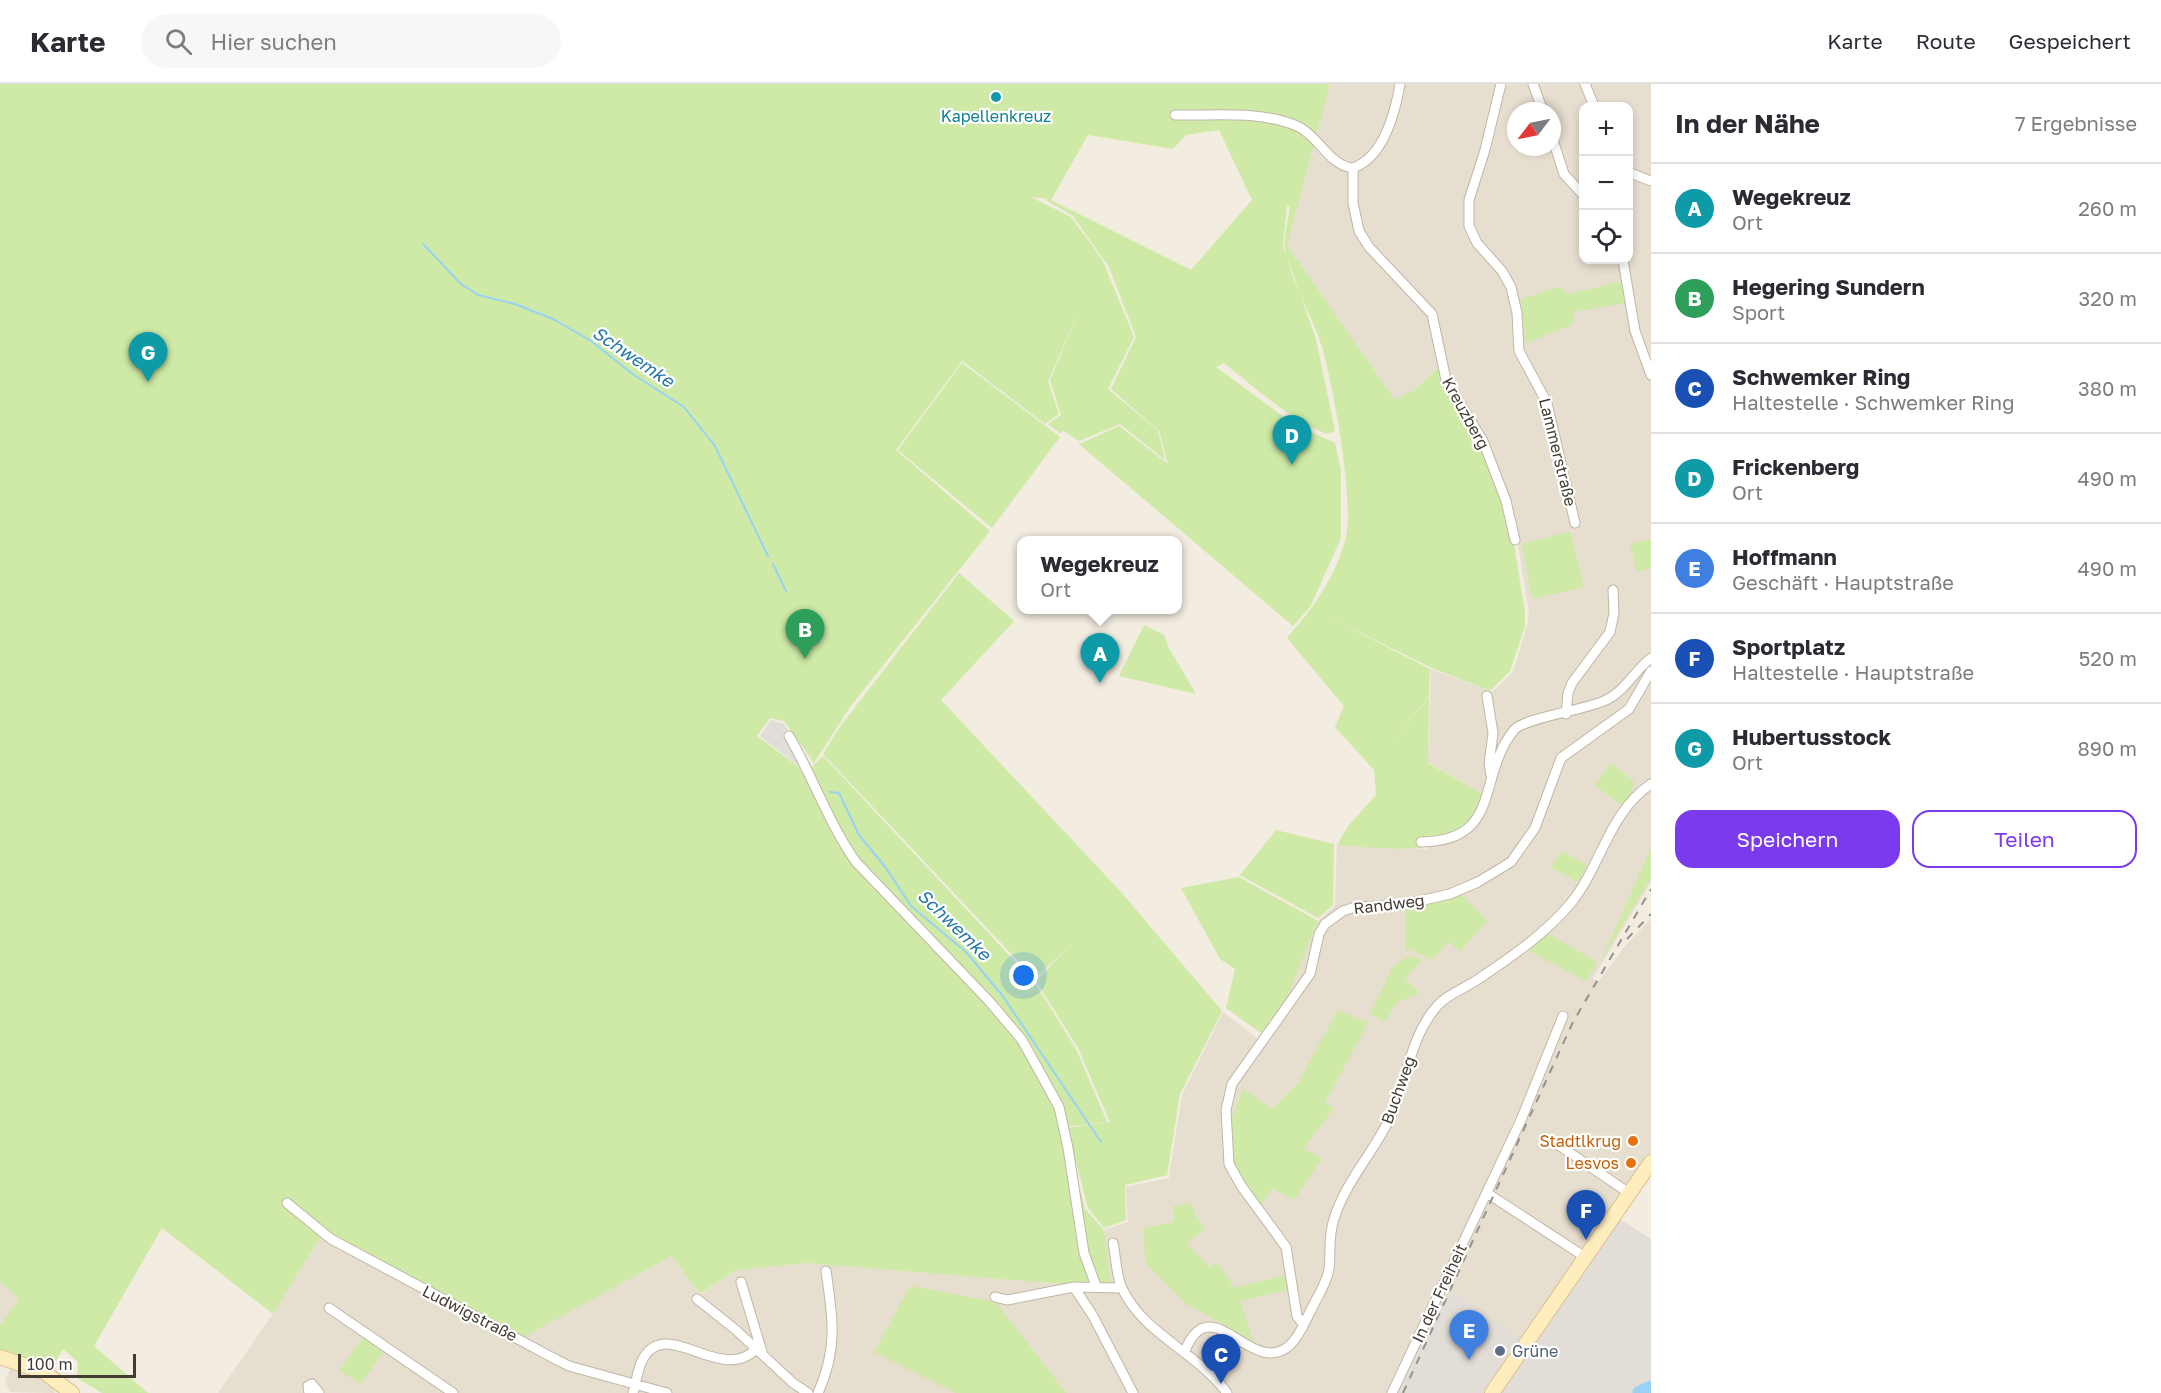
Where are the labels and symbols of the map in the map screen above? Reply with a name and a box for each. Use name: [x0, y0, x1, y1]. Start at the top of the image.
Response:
marker: Kapellenkreuz: [989, 90, 1003, 104]
north arrow: [1507, 102, 1561, 156]
place label: Kapellenkreuz: [941, 106, 1051, 126]
water label: Schwemke: [589, 321, 680, 392]
pin: G: [128, 332, 168, 382]
street label: Kreuzberg: [1438, 373, 1494, 453]
street label: Lammerstraße: [1535, 396, 1581, 508]
pin: D: [1272, 416, 1312, 465]
pin: B: [786, 610, 824, 659]
pin: A: [1080, 634, 1120, 683]
water label: Schwemke: [914, 884, 997, 966]
street label: Randweg: [1352, 890, 1426, 918]
your location: [1009, 961, 1038, 990]
street label: Buchweg: [1377, 1053, 1419, 1127]
place label: Stadtlkrug: [1539, 1131, 1621, 1151]
marker: Stadtlkrug: [1626, 1134, 1640, 1148]
place label: Lesvos: [1566, 1153, 1619, 1173]
marker: Lesvos: [1624, 1156, 1638, 1170]
pin: F: [1566, 1190, 1606, 1240]
street label: In der Freiheit: [1407, 1240, 1471, 1346]
street label: Ludwigstraße: [419, 1280, 521, 1346]
pin: E: [1450, 1310, 1488, 1360]
pin: C: [1202, 1334, 1240, 1384]
place label: Grüne: [1512, 1341, 1558, 1361]
marker: Grüne: [1493, 1344, 1507, 1358]
scale bar: [18, 1351, 136, 1378]

